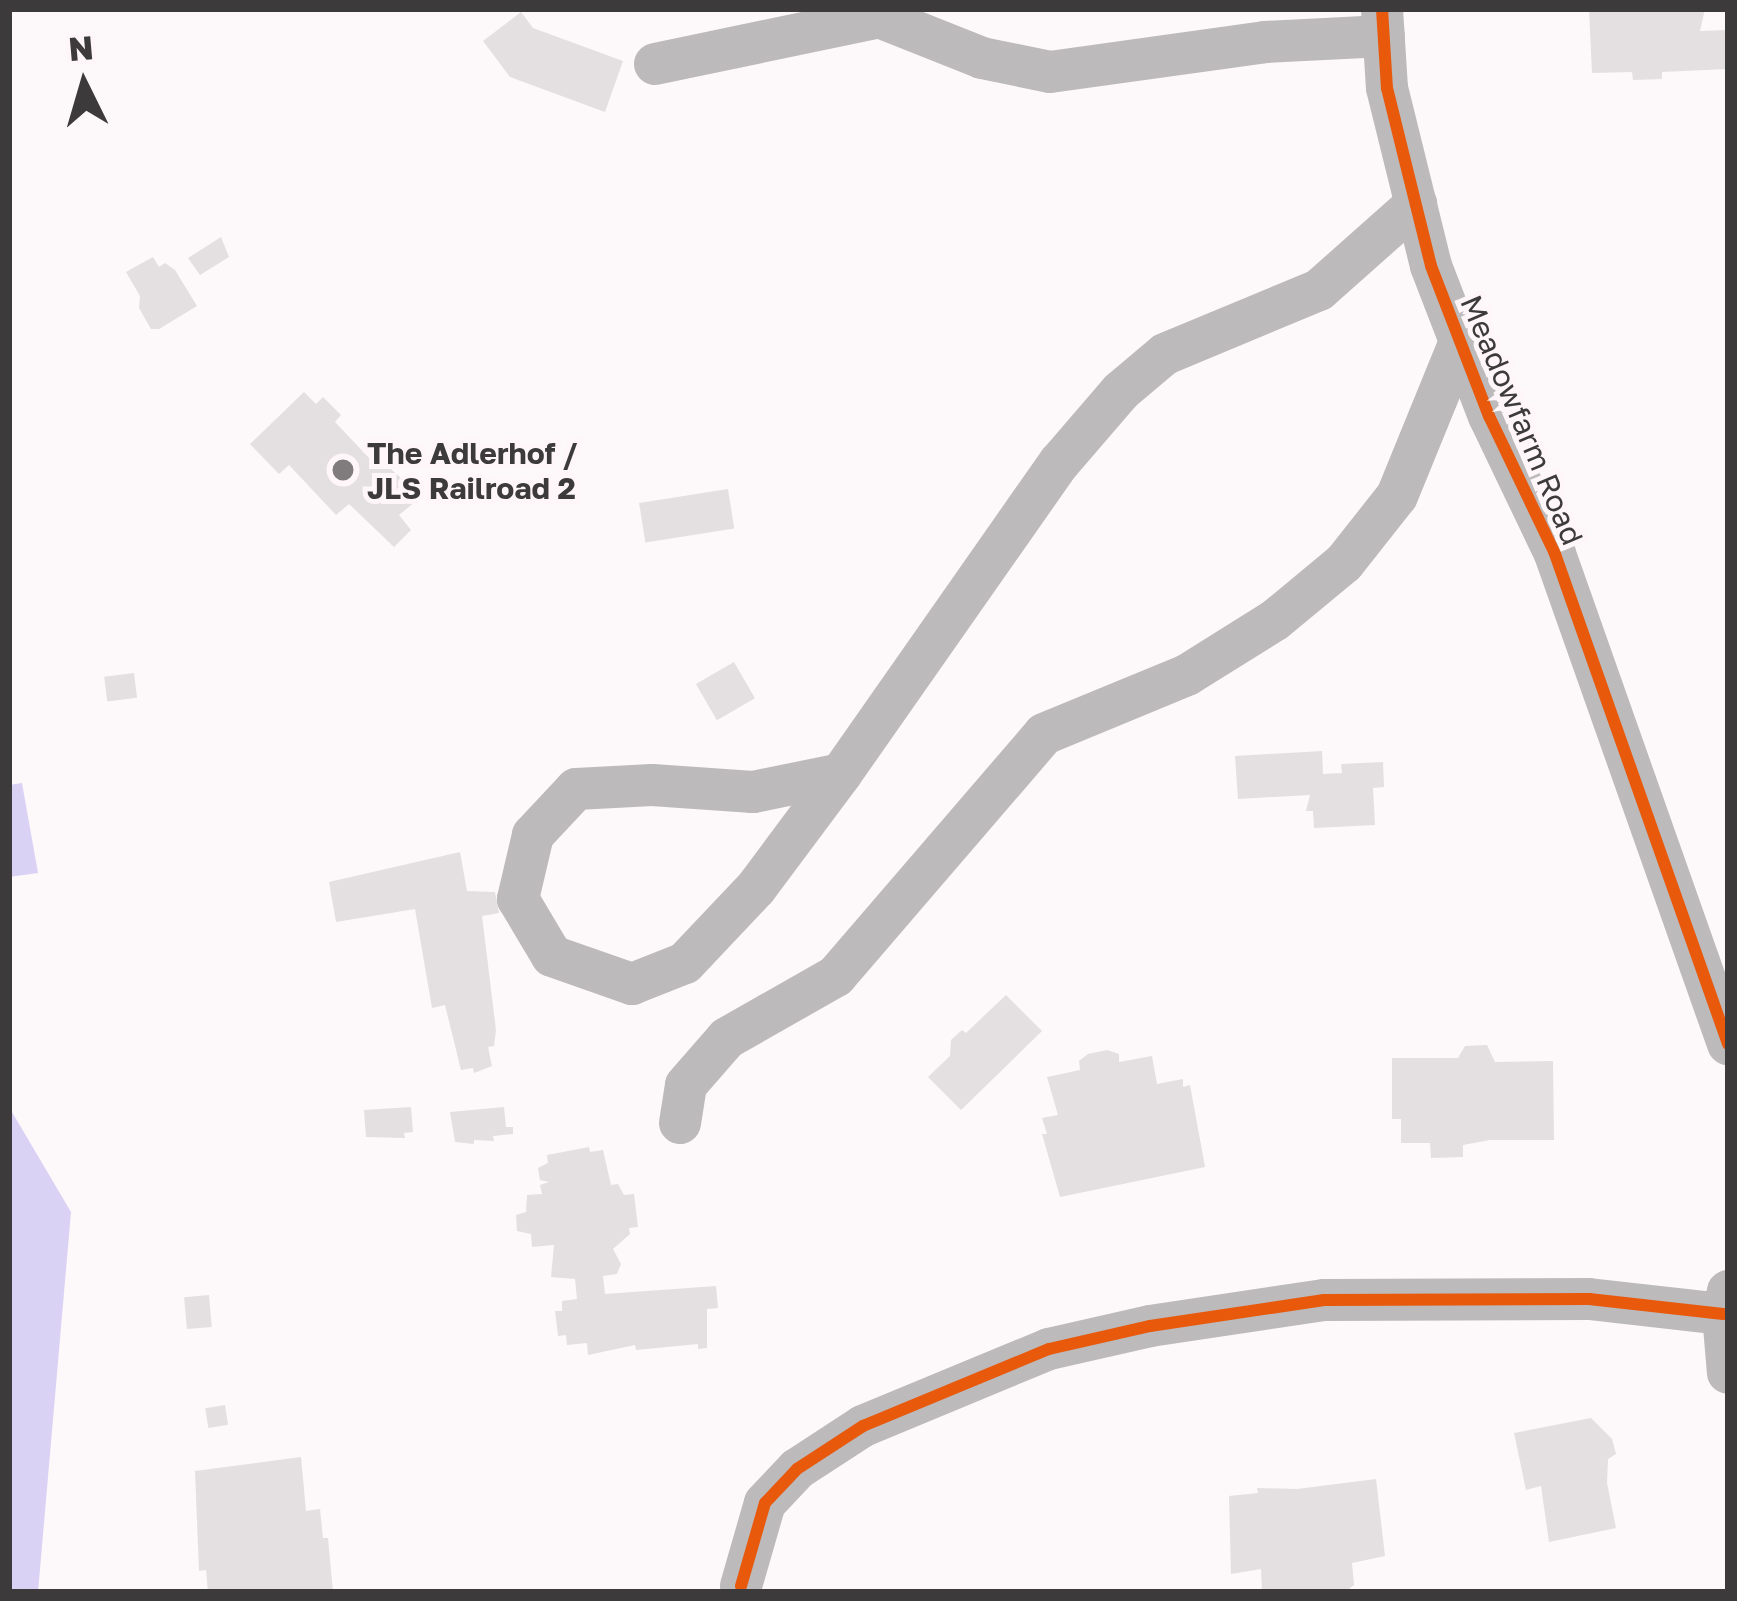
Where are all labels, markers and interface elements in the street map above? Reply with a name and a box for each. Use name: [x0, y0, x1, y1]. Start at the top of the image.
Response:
north arrow: [24, 24, 144, 144]
text: N: [67, 27, 95, 68]
street label: Meadowfarm Road: [1453, 290, 1591, 550]
place label: The Adlerhof / JLS Railroad 2: [367, 435, 577, 506]
marker: The Adlerhof / JLS Railroad 2: [330, 457, 356, 483]

